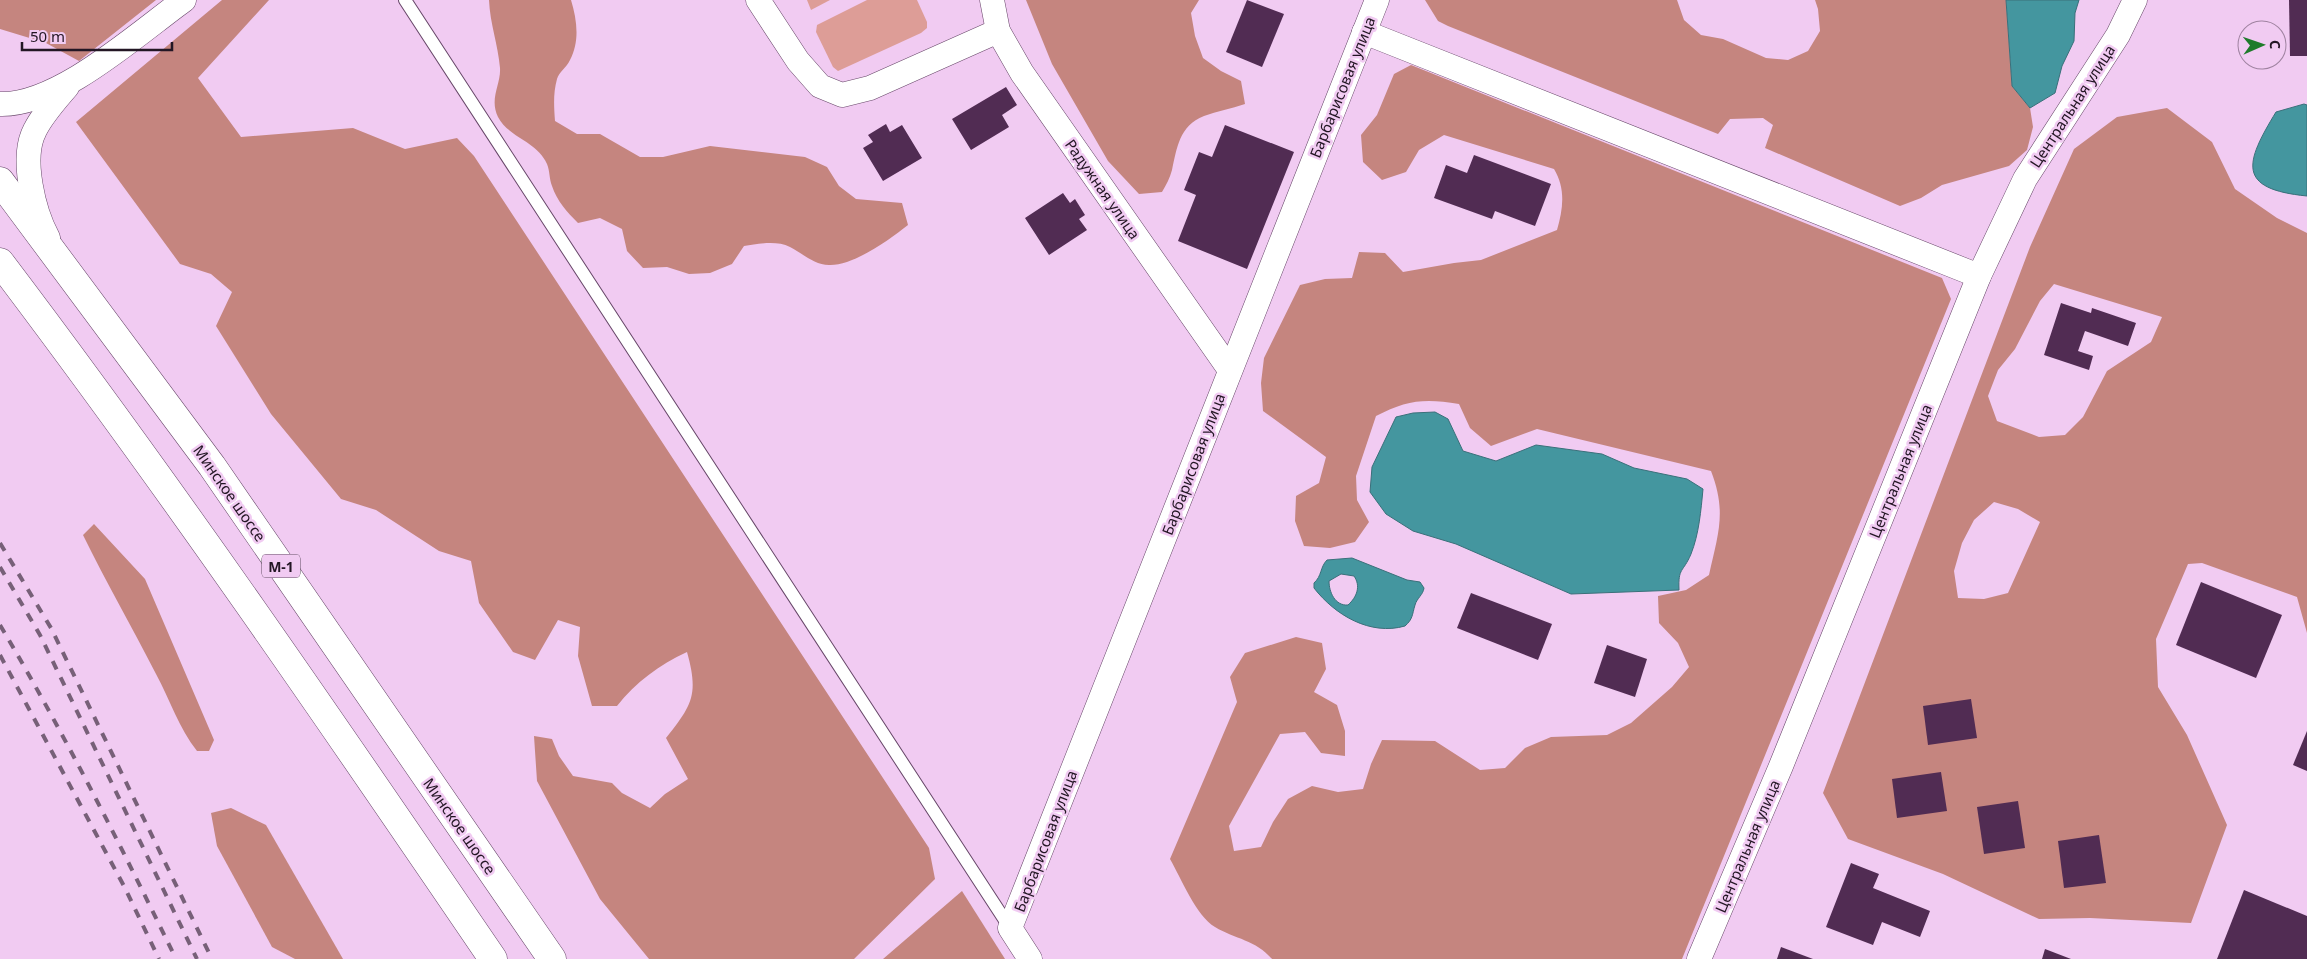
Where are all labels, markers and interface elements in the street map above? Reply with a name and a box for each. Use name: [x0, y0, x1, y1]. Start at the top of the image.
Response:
street label: Барбарисовая улица: [1305, 14, 1379, 160]
scale bar: [22, 20, 172, 52]
north arrow: [2237, 20, 2287, 70]
text: 50 m: [30, 26, 65, 46]
text: С: [2266, 40, 2285, 49]
street label: Центральная улица: [2025, 41, 2119, 171]
street label: Радужная улица: [1061, 135, 1145, 243]
street label: Барбарисовая улица: [1157, 390, 1229, 538]
street label: Центральная улица: [1864, 401, 1936, 541]
street label: Минское шоссе: [189, 441, 271, 545]
road number: М-1: [262, 554, 300, 578]
street label: Барбарисовая улица: [1009, 767, 1081, 915]
street label: Минское шоссе: [419, 774, 501, 878]
street label: Центральная улица: [1710, 776, 1784, 916]

